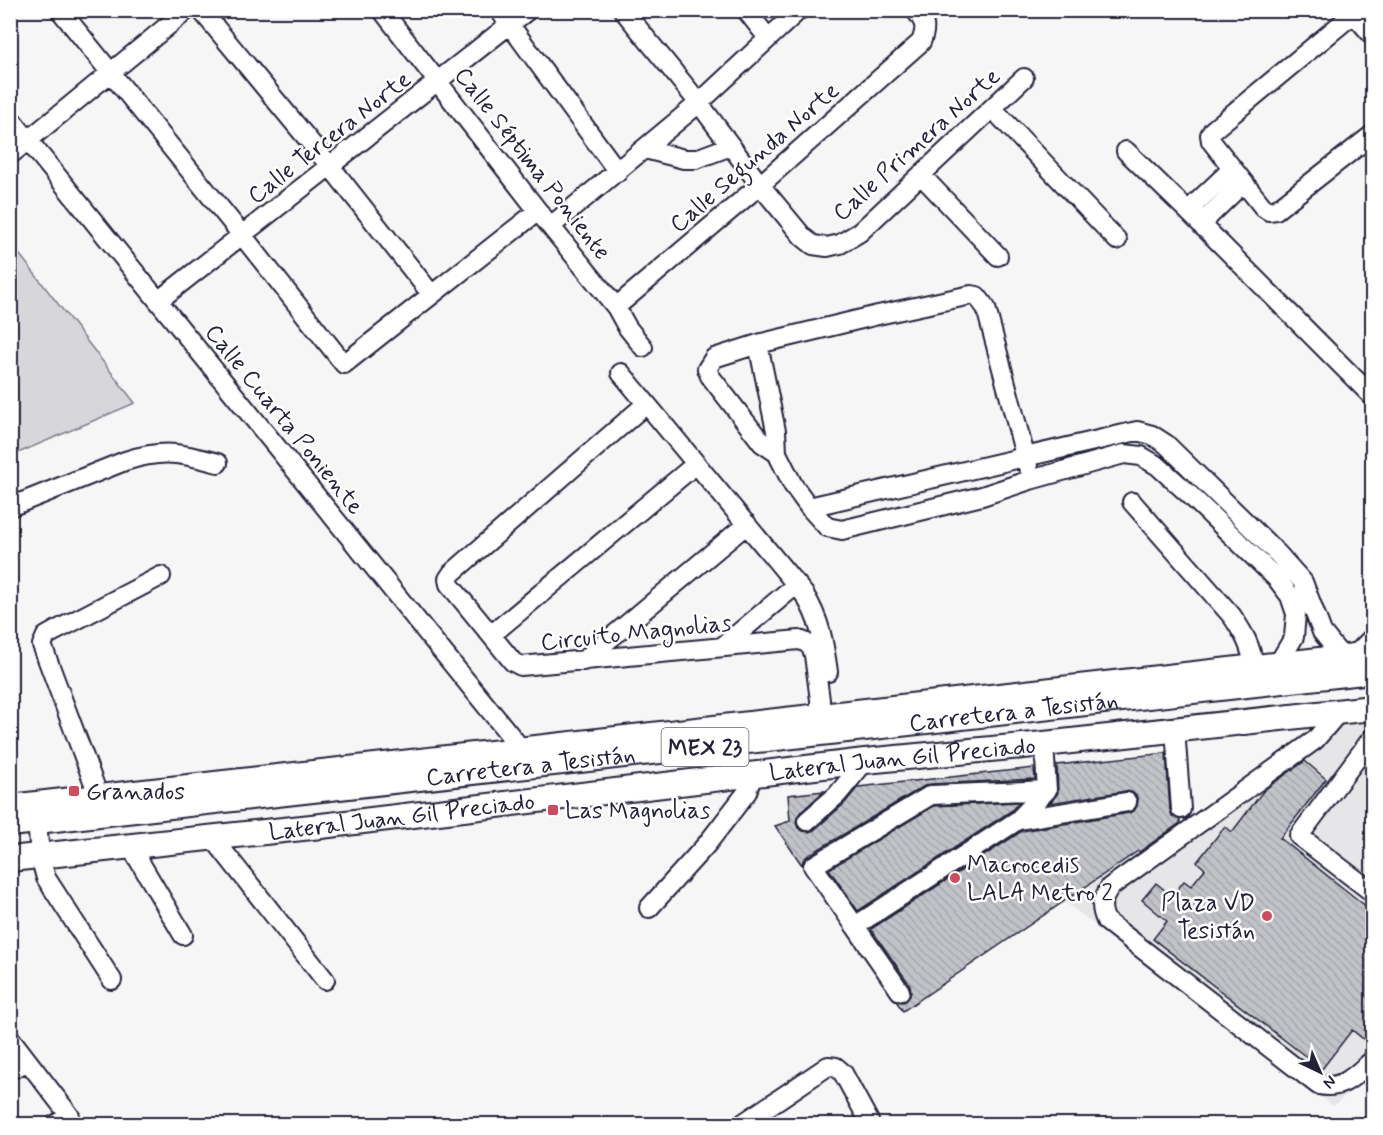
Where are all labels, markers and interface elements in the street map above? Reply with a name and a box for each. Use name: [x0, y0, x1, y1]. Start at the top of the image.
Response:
street label: Calle Séptima Poniente: [447, 61, 617, 267]
street label: Calle Primera Norte: [827, 62, 1007, 229]
street label: Calle Tercera Norte: [242, 65, 418, 212]
street label: Calle Segunda Norte: [664, 76, 848, 243]
street label: Calle Cuarta Poniente: [197, 318, 370, 522]
street label: Circuito Magnolias: [539, 608, 734, 661]
street label: Carretera a Tesistán: [908, 686, 1120, 740]
road number: MEX 23: [662, 728, 748, 766]
street label: Lateral Juan Gil Preciado: [768, 731, 1037, 789]
street label: Carretera a Tesistán: [425, 740, 637, 794]
place label: Granados: [86, 777, 185, 808]
marker: Granados: [67, 784, 81, 798]
street label: Lateral Juan Gil Preciado: [267, 787, 537, 848]
place label: Las Magnolias: [565, 796, 711, 827]
marker: Las Magnolias: [546, 803, 560, 817]
place label: Macrocedis LALA Metro 2: [967, 850, 1113, 909]
marker: Macrocedis LALA Metro 2: [948, 871, 962, 885]
place label: Plaza VD Tesistán: [1161, 888, 1255, 947]
marker: Plaza VD Tesistán: [1260, 909, 1274, 923]
north arrow: [1290, 1042, 1350, 1102]
text: N: [1318, 1070, 1341, 1093]

